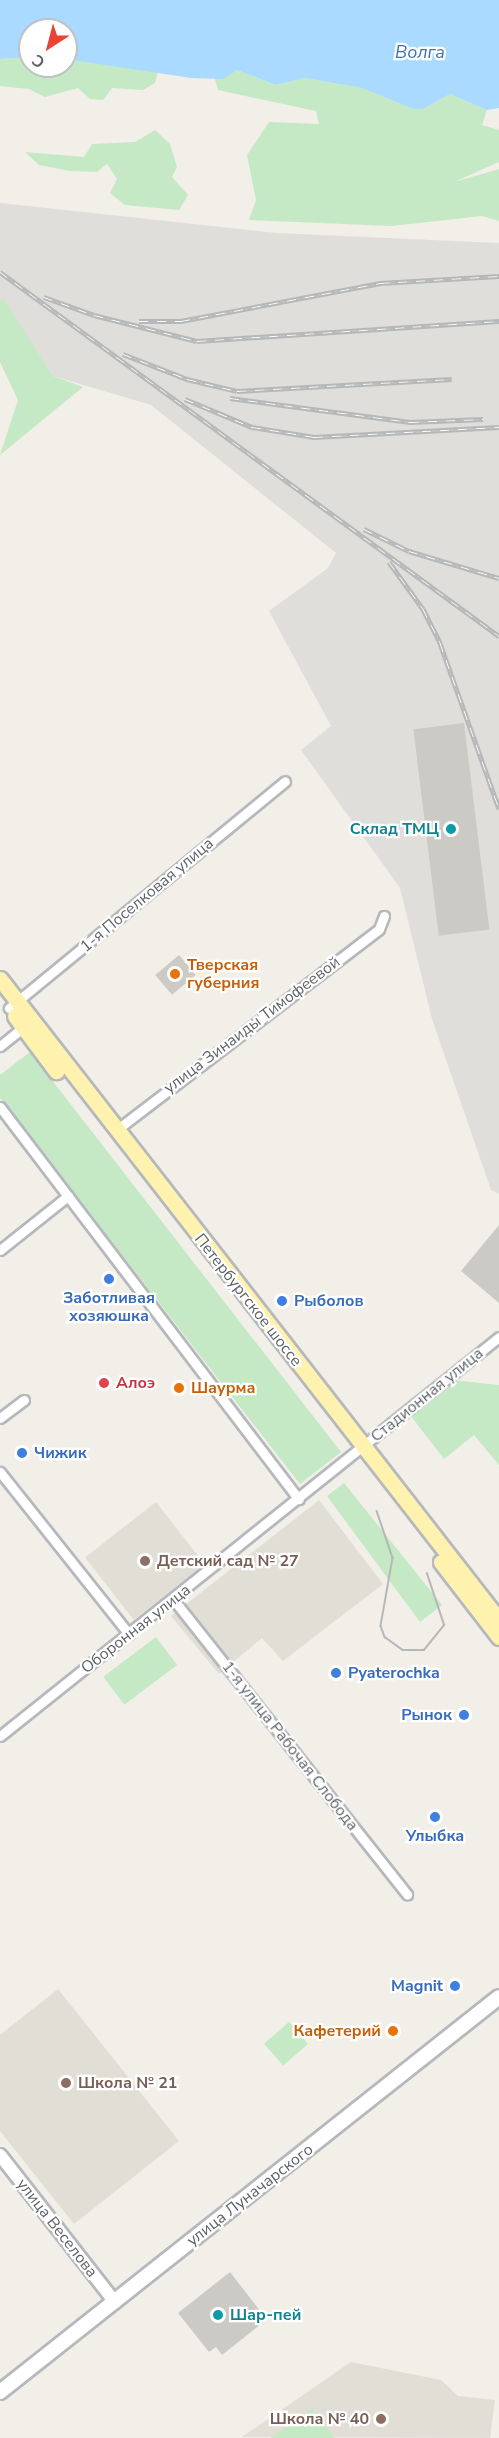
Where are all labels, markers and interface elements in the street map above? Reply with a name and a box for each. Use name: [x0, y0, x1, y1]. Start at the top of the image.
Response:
north arrow: [18, 18, 78, 78]
water label: Волга: [395, 41, 445, 63]
text: С: [28, 49, 49, 73]
place label: Склад ТМЦ: [350, 819, 439, 839]
marker: Склад ТМЦ: [444, 822, 458, 836]
street label: 1-я Поселковая улица: [77, 834, 217, 956]
street label: улица Зинаиды Тимофеевой: [160, 952, 344, 1098]
place label: Тверская губерния: [187, 955, 259, 993]
marker: Тверская губерния: [168, 967, 182, 981]
street label: Петербургское шоссе: [190, 1230, 306, 1370]
marker: Заботливая хозяюшка: [102, 1272, 116, 1286]
place label: Заботливая хозяюшка: [63, 1288, 155, 1326]
place label: Рыболов: [294, 1291, 363, 1311]
marker: Рыболов: [275, 1294, 289, 1308]
street label: Стадионная улица: [367, 1344, 487, 1446]
place label: Алоэ: [116, 1373, 155, 1393]
marker: Алоэ: [97, 1376, 111, 1390]
place label: Шаурма: [191, 1378, 255, 1398]
marker: Шаурма: [172, 1381, 186, 1395]
place label: Чижик: [34, 1443, 87, 1463]
marker: Чижик: [15, 1446, 29, 1460]
place label: Детский сад № 27: [157, 1551, 299, 1571]
marker: Детский сад № 27: [138, 1554, 152, 1568]
street label: Оборонная улица: [77, 1580, 195, 1678]
street label: 1-я улица Рабочая Слобода: [218, 1657, 362, 1835]
place label: Pyaterochka: [348, 1663, 440, 1683]
marker: Pyaterochka: [329, 1666, 343, 1680]
place label: Рынок: [401, 1705, 452, 1725]
marker: Рынок: [457, 1708, 471, 1722]
marker: Улыбка: [428, 1810, 442, 1824]
place label: Улыбка: [406, 1826, 464, 1846]
place label: Magnit: [391, 1976, 443, 1996]
marker: Magnit: [448, 1979, 462, 1993]
place label: Кафетерий: [293, 2021, 381, 2041]
marker: Кафетерий: [386, 2024, 400, 2038]
place label: Школа № 21: [78, 2073, 177, 2093]
marker: Школа № 21: [59, 2076, 73, 2090]
street label: улица Луначарского: [183, 2140, 317, 2250]
street label: улица Веселова: [12, 2175, 102, 2281]
place label: Шар-пей: [230, 2305, 301, 2325]
marker: Шар-пей: [211, 2308, 225, 2322]
place label: Школа № 40: [270, 2409, 369, 2429]
marker: Школа № 40: [374, 2412, 388, 2426]

